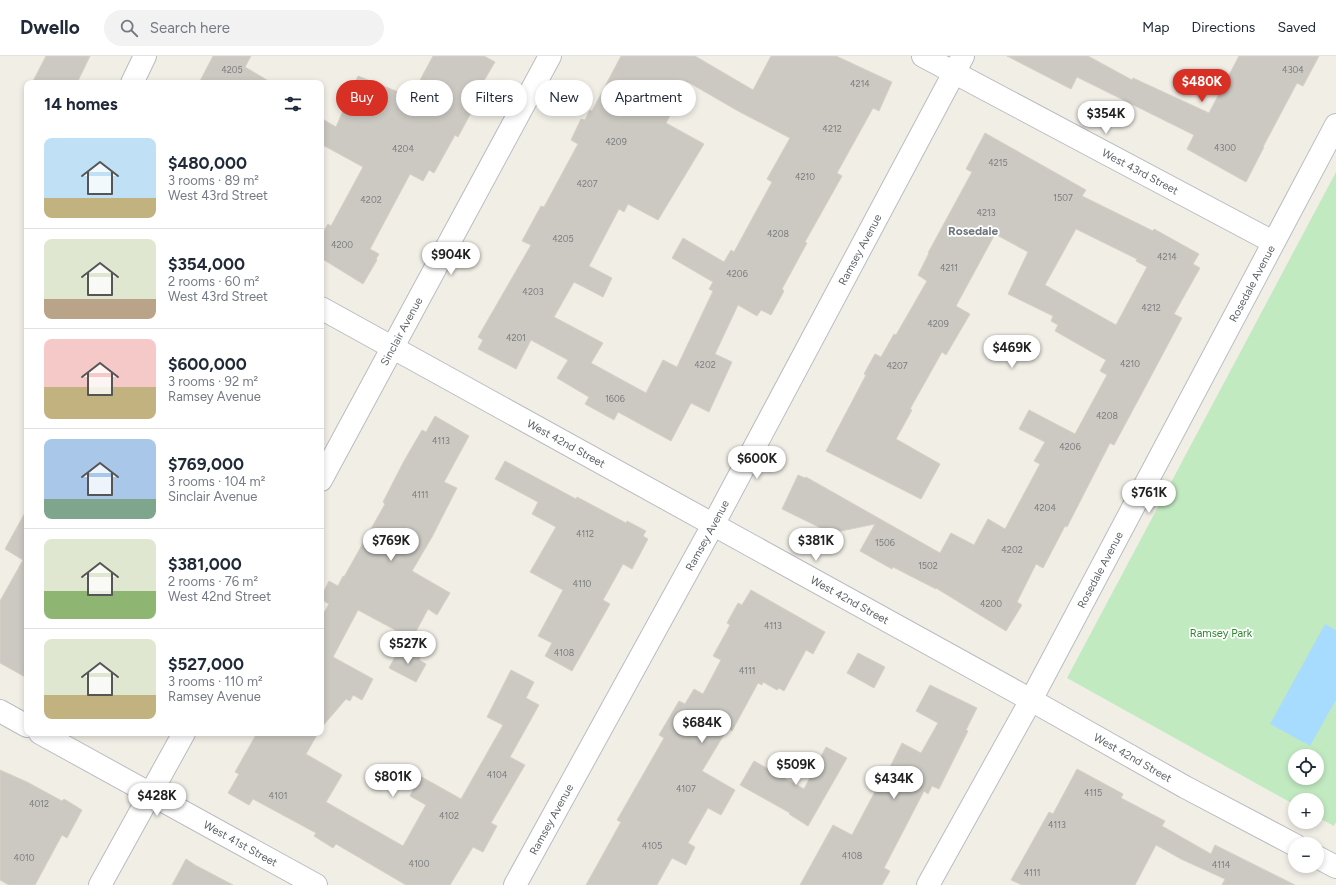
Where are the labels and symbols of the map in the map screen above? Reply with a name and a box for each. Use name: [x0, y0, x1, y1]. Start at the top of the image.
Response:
house number: 4205: [221, 64, 243, 75]
house number: 4304: [1282, 64, 1304, 75]
pin: $480K: [1174, 69, 1230, 103]
house number: 4214: [850, 78, 870, 89]
pin: $354K: [1078, 101, 1134, 135]
house number: 4212: [822, 123, 842, 134]
house number: 4209: [605, 136, 627, 147]
house number: 4300: [1214, 142, 1236, 153]
house number: 4204: [392, 143, 414, 154]
street label: West 43rd Street: [1100, 146, 1180, 198]
house number: 4215: [988, 157, 1008, 168]
house number: 4210: [795, 171, 815, 182]
house number: 4207: [576, 178, 598, 189]
house number: 1507: [1053, 192, 1073, 203]
house number: 4202: [360, 194, 382, 205]
house number: 4213: [976, 207, 996, 218]
street label: Ramsey Avenue: [836, 212, 885, 288]
district label: Rosedale: [948, 224, 998, 238]
house number: 4208: [767, 228, 789, 239]
house number: 4205: [552, 233, 574, 244]
house number: 4200: [331, 239, 353, 250]
pin: $904K: [423, 242, 479, 276]
street label: Rosedale Avenue: [1227, 243, 1278, 324]
house number: 4214: [1157, 251, 1177, 262]
house number: 4211: [940, 262, 958, 273]
house number: 4206: [726, 268, 748, 279]
house number: 4203: [522, 286, 544, 297]
street label: Sinclair Avenue: [378, 295, 425, 368]
house number: 4212: [1141, 302, 1161, 313]
house number: 4209: [927, 318, 949, 329]
house number: 4201: [506, 332, 526, 343]
pin: $469K: [984, 335, 1040, 369]
house number: 4210: [1120, 358, 1140, 369]
house number: 4202: [694, 359, 716, 370]
house number: 4207: [886, 360, 908, 371]
house number: 1606: [605, 393, 625, 404]
house number: 4208: [1096, 410, 1118, 421]
street label: West 42nd Street: [525, 417, 607, 471]
house number: 4113: [432, 435, 450, 446]
house number: 4206: [1059, 441, 1081, 452]
pin: $600K: [729, 446, 785, 480]
pin: $761K: [1121, 480, 1177, 514]
house number: 4111: [412, 489, 428, 500]
street label: Ramsey Avenue: [683, 498, 732, 573]
house number: 4204: [1034, 502, 1056, 513]
pin: $769K: [363, 528, 419, 562]
house number: 4112: [576, 528, 594, 539]
pin: $381K: [788, 528, 844, 562]
street label: Rosedale Avenue: [1075, 530, 1126, 611]
house number: 1506: [875, 537, 895, 548]
house number: 4202: [1001, 544, 1023, 555]
house number: 1502: [918, 560, 938, 571]
street label: West 42nd Street: [808, 574, 891, 627]
house number: 4110: [573, 578, 592, 589]
house number: 4200: [980, 598, 1002, 609]
house number: 4113: [764, 620, 782, 631]
park label: Ramsey Park: [1190, 627, 1253, 640]
pin: $527K: [380, 631, 436, 665]
house number: 4108: [554, 647, 575, 658]
house number: 4111: [739, 665, 755, 676]
pin: $684K: [674, 710, 730, 744]
street label: West 42nd Street: [1091, 731, 1174, 785]
pin: $509K: [768, 752, 824, 786]
pin: $801K: [365, 764, 421, 798]
pin: $434K: [866, 766, 922, 800]
house number: 4104: [487, 769, 508, 780]
street label: Ramsey Avenue: [527, 782, 576, 857]
pin: $428K: [129, 783, 185, 817]
house number: 4107: [676, 783, 696, 794]
house number: 4115: [1084, 787, 1102, 798]
house number: 4101: [269, 790, 287, 801]
house number: 4012: [29, 798, 49, 809]
house number: 4102: [439, 810, 459, 821]
street label: West 41st Street: [201, 818, 280, 869]
house number: 4113: [1048, 819, 1066, 830]
house number: 4105: [642, 840, 662, 851]
house number: 4108: [842, 850, 863, 861]
house number: 4010: [14, 852, 35, 863]
house number: 4100: [409, 858, 430, 869]
house number: 4114: [1212, 859, 1231, 870]
house number: 4111: [1024, 867, 1040, 878]

